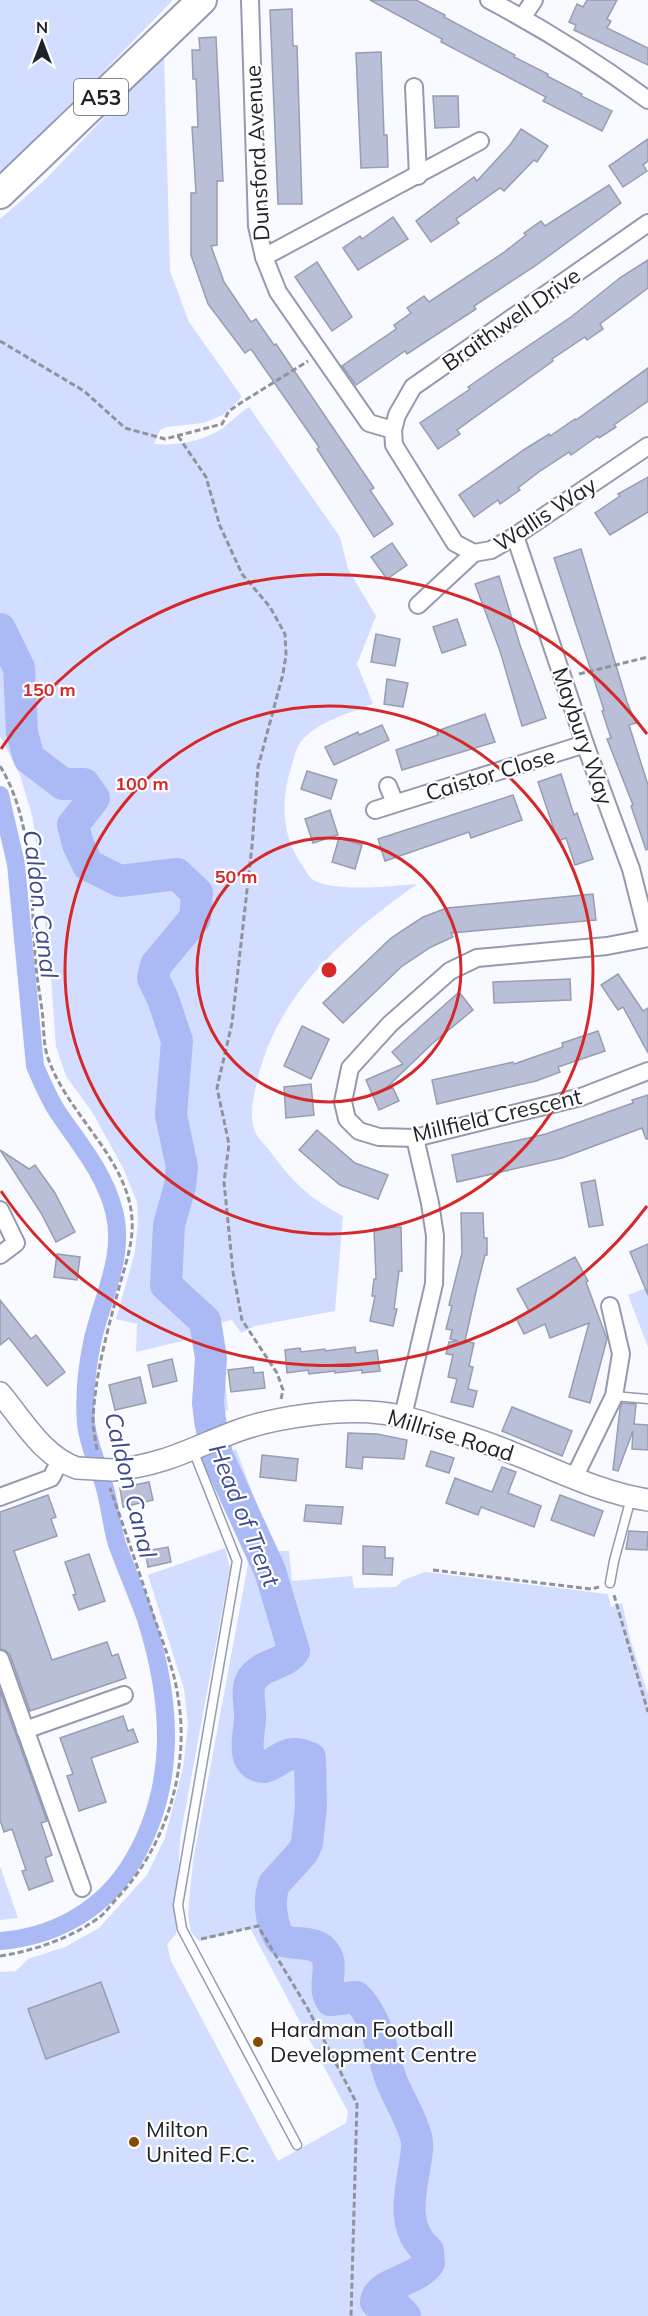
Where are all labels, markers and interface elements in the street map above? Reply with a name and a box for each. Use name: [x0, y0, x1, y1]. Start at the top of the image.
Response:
north arrow: [12, 12, 72, 72]
text: N: [36, 17, 48, 37]
street label: Dunsford Avenue: [238, 64, 276, 242]
road number: A53: [74, 79, 128, 115]
street label: Braithwell Drive: [437, 261, 585, 377]
street label: Wallis Way: [488, 470, 602, 558]
street label: Maybury Way: [546, 664, 620, 809]
text: 150 m: [22, 678, 76, 701]
street label: Caistor Close: [422, 741, 558, 807]
text: 100 m: [115, 772, 169, 795]
water label: Caldon Canal: [17, 828, 65, 980]
text: 50 m: [215, 865, 257, 888]
centre of rings: [319, 960, 339, 980]
street label: Millfield Crescent: [410, 1082, 584, 1148]
street label: Millrise Road: [385, 1403, 517, 1467]
water label: Caldon Canal: [98, 1409, 164, 1561]
water label: Head of Trent: [203, 1439, 287, 1591]
place label: Hardman Football Development Centre: [270, 2015, 477, 2068]
marker: Hardman Football Development Centre: [251, 2035, 265, 2049]
place label: Milton United F.C.: [146, 2115, 255, 2168]
marker: Milton United F.C.: [127, 2135, 141, 2149]

